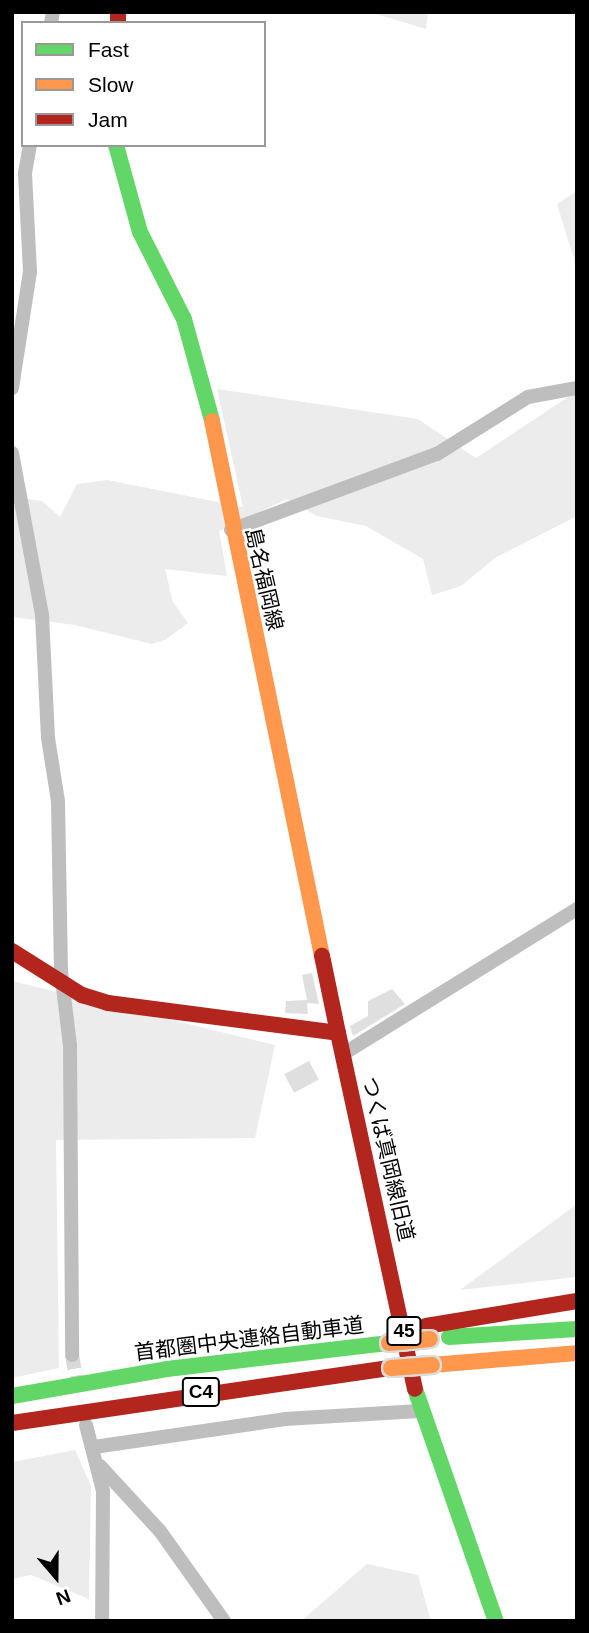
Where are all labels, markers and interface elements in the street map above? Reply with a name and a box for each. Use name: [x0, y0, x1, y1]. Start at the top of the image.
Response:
legend: [21, 21, 266, 147]
text: Fast: [88, 38, 129, 61]
text: Slow: [88, 73, 134, 96]
text: Jam: [88, 108, 128, 131]
street label: 島名福岡線: [240, 525, 288, 633]
street label: つくば真岡線旧道: [357, 1074, 419, 1244]
street label: 首都圏中央連絡自動車道: [133, 1312, 365, 1366]
road number: 45: [385, 1316, 423, 1346]
road number: C4: [182, 1376, 220, 1408]
north arrow: [21, 1542, 91, 1612]
text: N: [53, 1585, 73, 1609]

